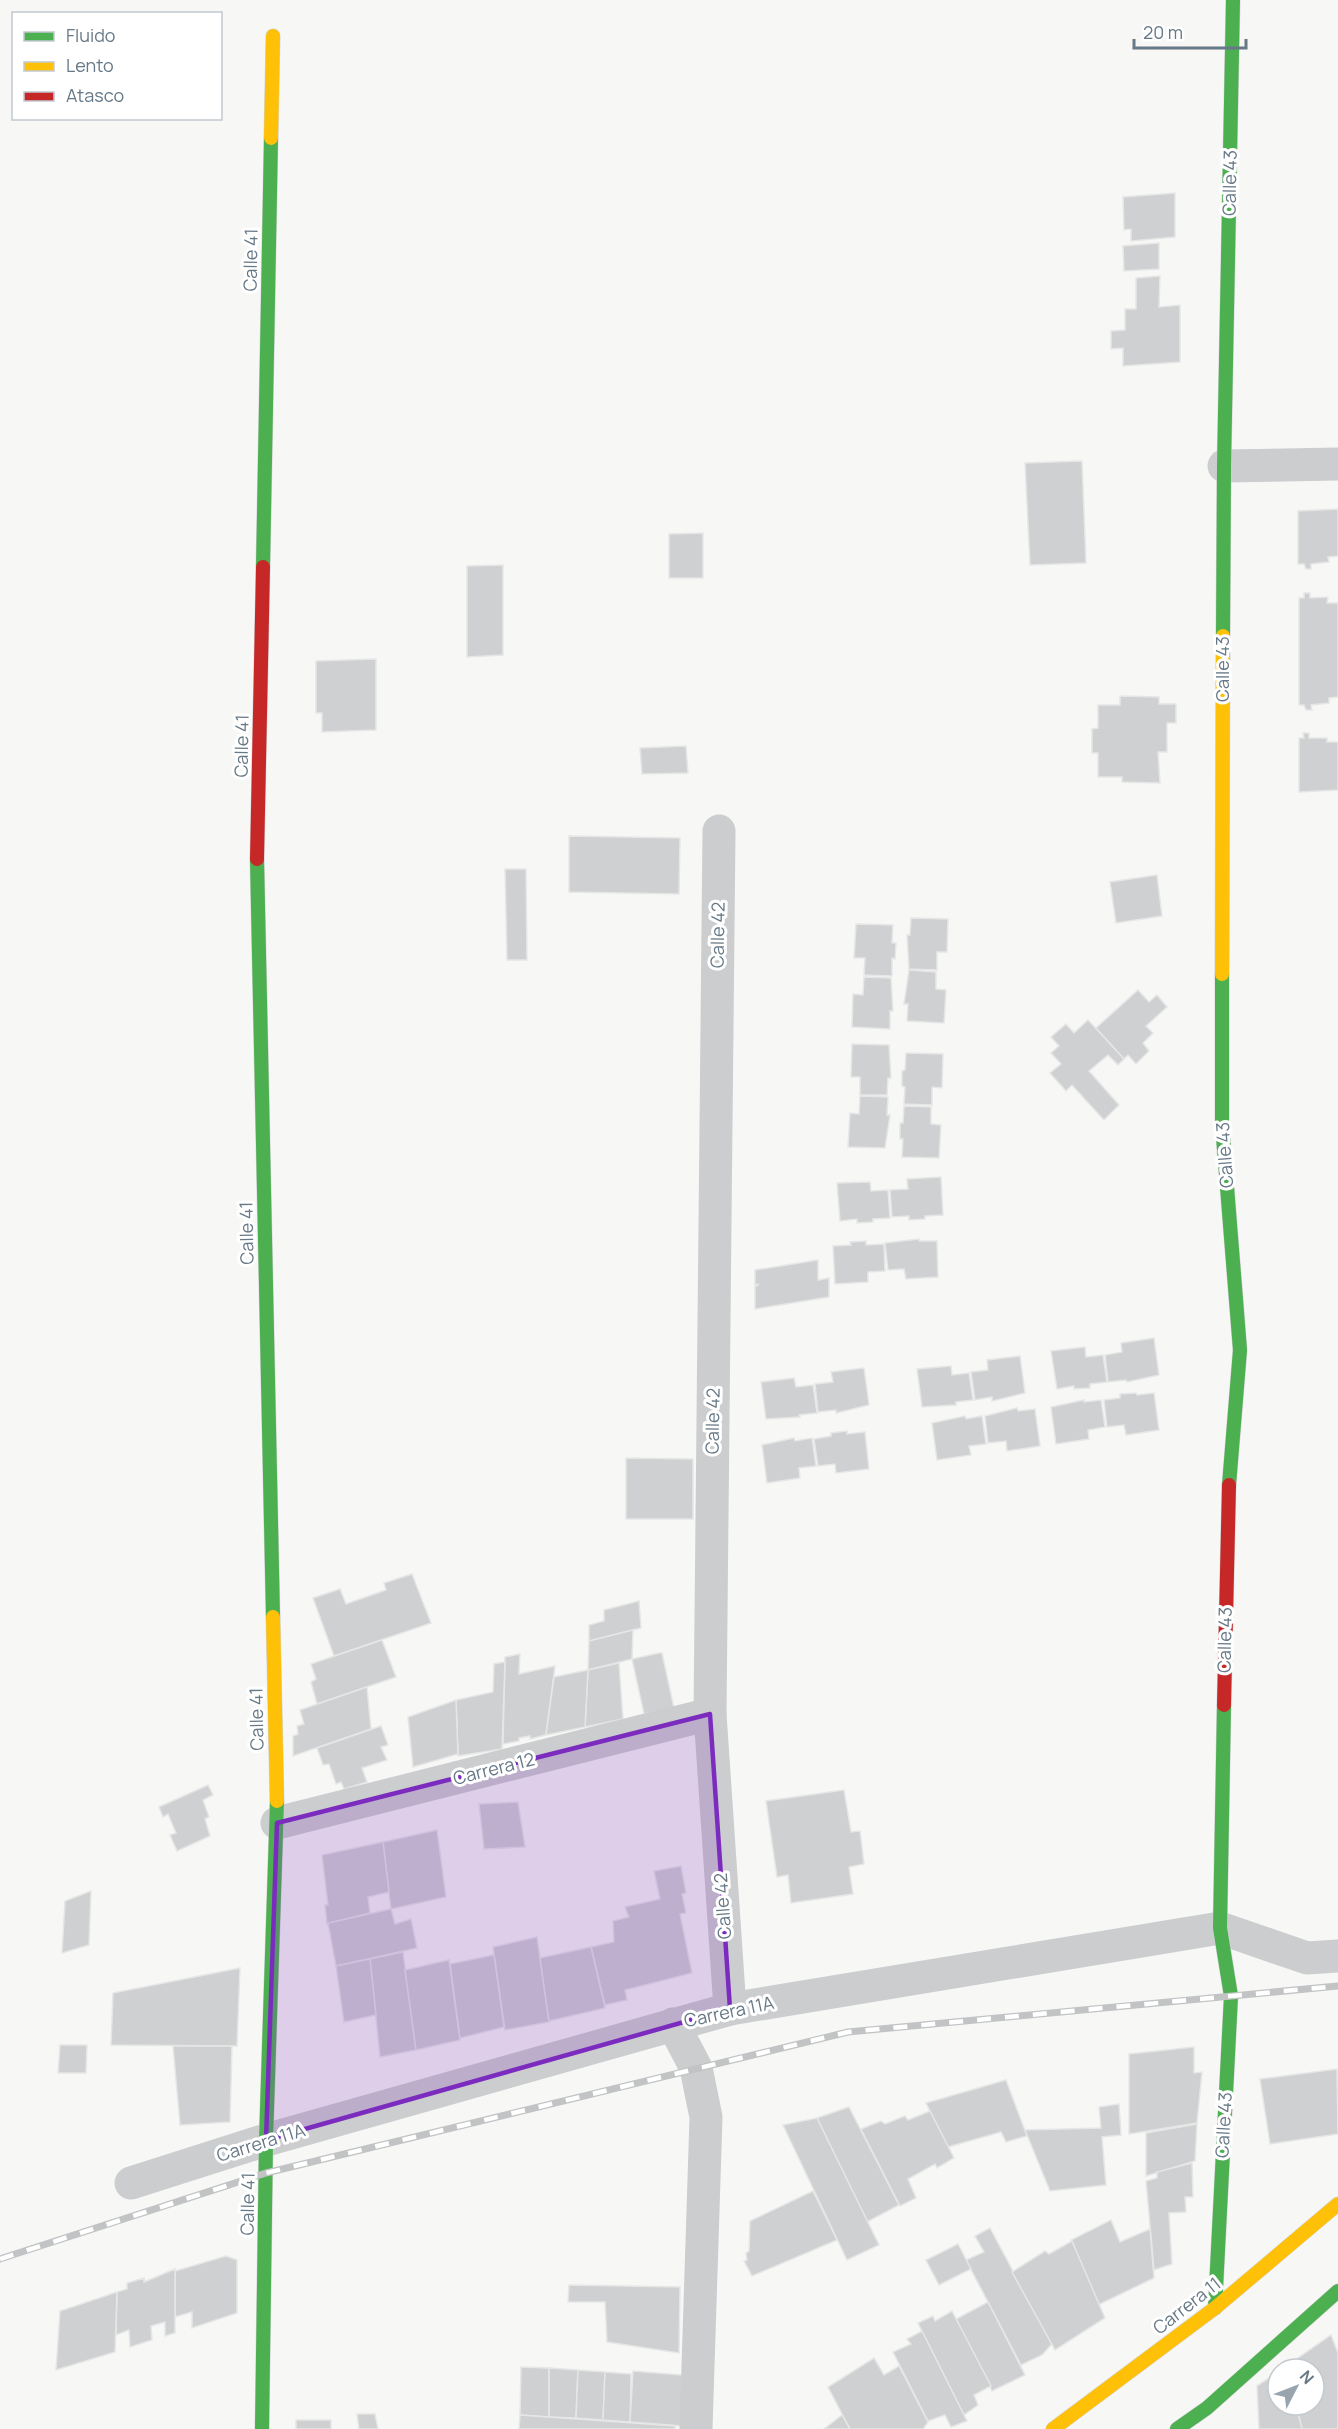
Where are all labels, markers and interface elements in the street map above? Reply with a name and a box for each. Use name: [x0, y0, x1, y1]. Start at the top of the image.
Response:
legend: [12, 12, 222, 120]
scale bar: [1134, 12, 1246, 50]
text: 20 m: [1143, 20, 1183, 44]
text: Fluido: [66, 23, 115, 47]
text: Lento: [66, 53, 114, 77]
text: Atasco: [66, 83, 124, 107]
street label: Calle 43: [1216, 150, 1242, 216]
street label: Calle 41: [237, 228, 263, 292]
street label: Calle 43: [1210, 636, 1234, 702]
street label: Calle 41: [228, 714, 254, 778]
street label: Calle 42: [704, 902, 730, 968]
street label: Calle 43: [1210, 1121, 1238, 1189]
street label: Calle 41: [233, 1201, 259, 1265]
street label: Calle 42: [699, 1388, 725, 1454]
street label: Calle 43: [1211, 1607, 1237, 1673]
street label: Calle 41: [243, 1687, 269, 1751]
street label: Carrera 12: [450, 1746, 537, 1790]
street label: Calle 42: [708, 1872, 736, 1940]
street label: Carrera 11A: [682, 1990, 777, 2032]
street label: Calle 43: [1209, 2091, 1237, 2159]
street label: Carrera 11A: [214, 2117, 308, 2167]
street label: Calle 41: [234, 2172, 260, 2236]
street label: Carrera 11: [1147, 2271, 1225, 2339]
north arrow: [1266, 2357, 1326, 2417]
text: N: [1295, 2365, 1319, 2389]

